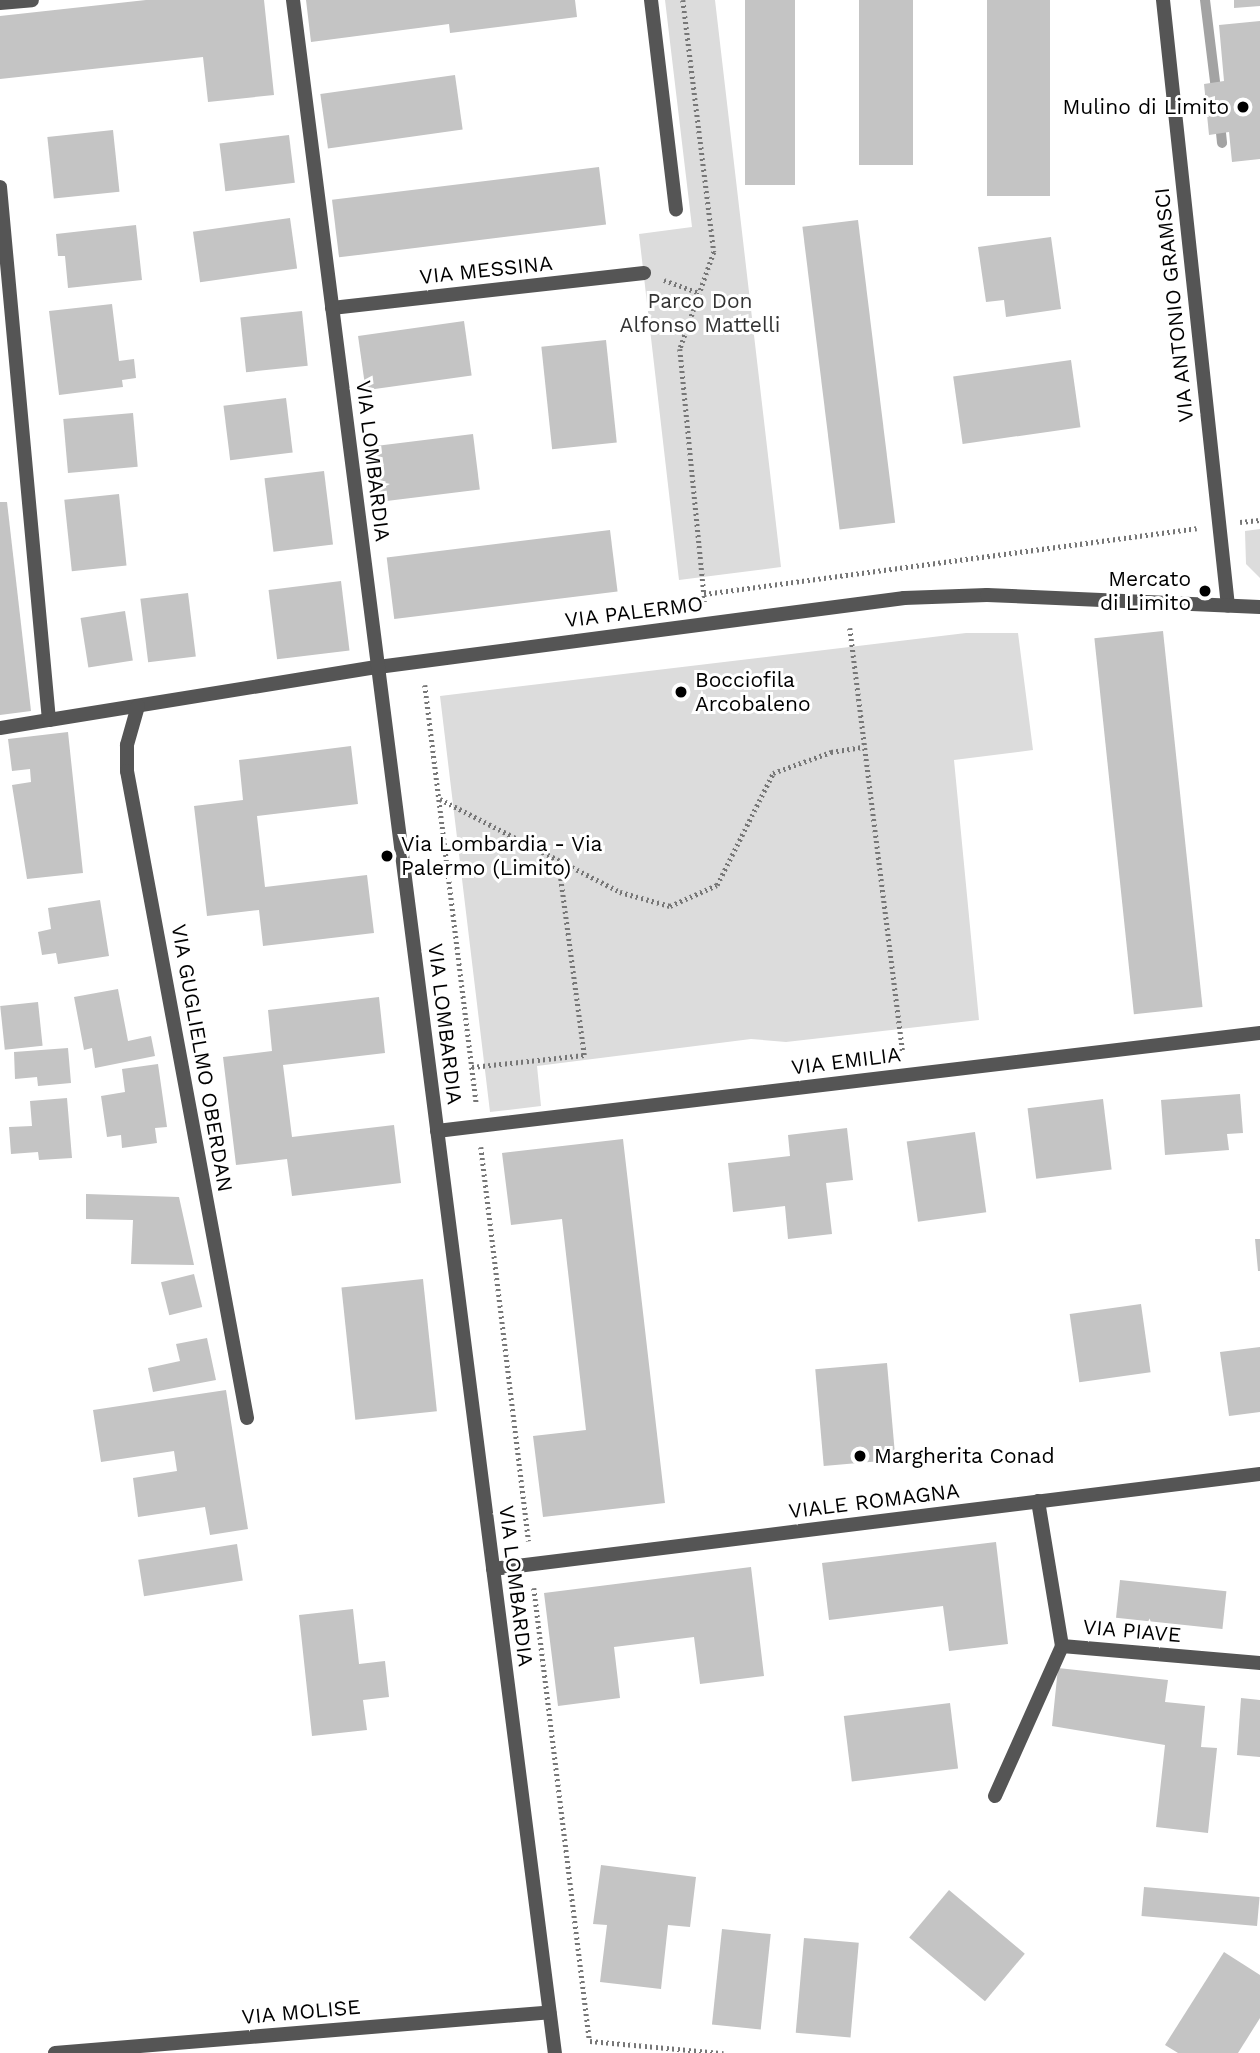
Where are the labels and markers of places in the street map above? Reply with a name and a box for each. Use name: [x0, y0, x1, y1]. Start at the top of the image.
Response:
place label: Mulino di Limito: [1062, 94, 1229, 120]
marker: Mulino di Limito: [1235, 99, 1251, 115]
place label: Mercato di Limito: [1100, 566, 1191, 616]
marker: Mercato di Limito: [1197, 583, 1213, 599]
place label: Bocciofila Arcobaleno: [695, 667, 811, 717]
marker: Bocciofila Arcobaleno: [673, 684, 689, 700]
place label: Via Lombardia - Via Palermo (Limito): [401, 831, 604, 881]
marker: Via Lombardia - Via Palermo (Limito): [379, 848, 395, 864]
place label: Margherita Conad: [874, 1443, 1055, 1469]
marker: Margherita Conad: [852, 1448, 868, 1464]

